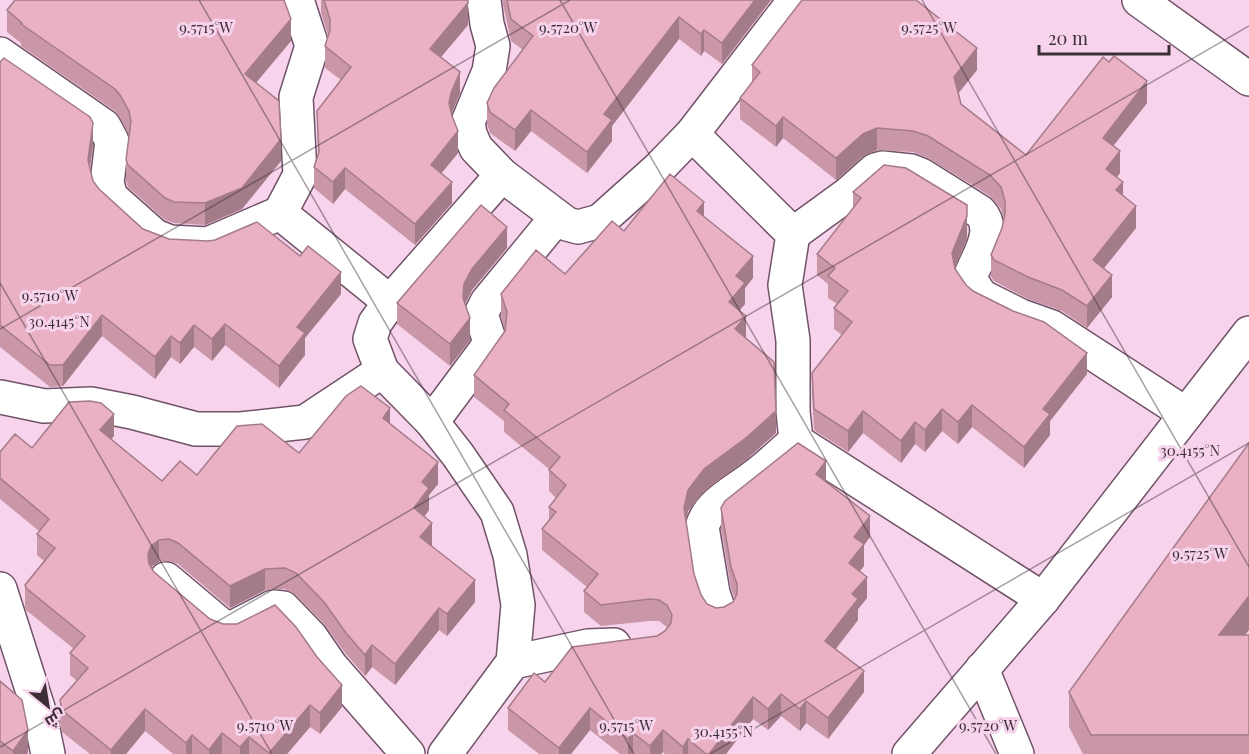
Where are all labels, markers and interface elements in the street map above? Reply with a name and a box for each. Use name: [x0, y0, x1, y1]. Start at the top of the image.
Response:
text: 9.5715°W: [179, 17, 233, 37]
text: 9.5720°W: [539, 17, 597, 37]
text: 9.5725°W: [901, 17, 957, 37]
scale bar: [1039, 18, 1170, 56]
text: 20 m: [1048, 26, 1088, 50]
text: 9.5710°W: [22, 285, 79, 305]
text: 30.4145°N: [28, 311, 90, 331]
text: 30.4155°N: [1160, 440, 1221, 460]
text: 9.5725°W: [1172, 543, 1228, 563]
north arrow: [18, 676, 78, 736]
text: ش: [42, 705, 70, 734]
text: 9.5710°W: [237, 715, 294, 735]
text: 9.5715°W: [599, 715, 653, 735]
text: 9.5720°W: [959, 715, 1017, 735]
text: 30.4155°N: [693, 721, 754, 741]

